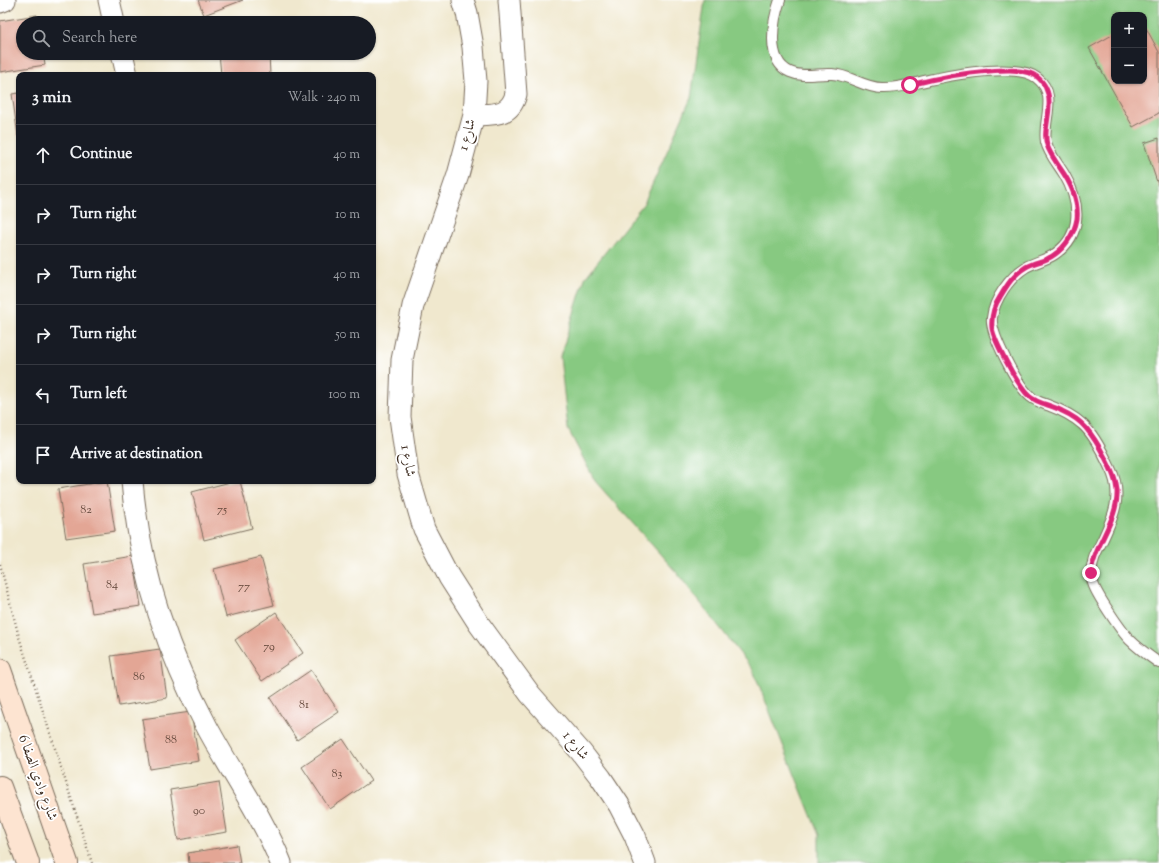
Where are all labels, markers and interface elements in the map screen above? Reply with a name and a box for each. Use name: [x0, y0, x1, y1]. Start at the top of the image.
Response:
map controls: [1111, 12, 1147, 84]
button: +: [1111, 12, 1147, 48]
search box: [16, 16, 376, 60]
icon: search: [30, 27, 52, 49]
text: Search here: [62, 28, 137, 49]
button: −: [1111, 48, 1147, 84]
route start: [901, 76, 919, 94]
text: 3 min: [32, 86, 71, 110]
text: Walk · 240 m: [288, 89, 360, 107]
street label: شارع 1: [454, 117, 482, 153]
icon: ahead: [32, 144, 54, 166]
text: Continue: [70, 144, 132, 165]
text: 40 m: [333, 146, 360, 164]
icon: right: [32, 204, 54, 226]
text: Turn right: [70, 204, 136, 225]
text: 10 m: [335, 206, 360, 224]
icon: right: [32, 264, 54, 286]
text: Turn right: [70, 264, 136, 285]
text: 40 m: [333, 266, 360, 284]
icon: right: [32, 324, 54, 346]
text: Turn right: [70, 324, 136, 345]
text: 50 m: [335, 326, 360, 344]
icon: left: [32, 384, 54, 406]
text: Turn left: [70, 384, 127, 405]
text: 100 m: [328, 386, 360, 404]
street label: شارع 1: [394, 443, 420, 479]
icon: arrive: [32, 444, 54, 466]
text: Arrive at destination: [70, 444, 203, 465]
house number: 82: [80, 501, 92, 519]
house number: 75: [217, 501, 227, 519]
route end: [1082, 564, 1100, 582]
house number: 84: [106, 576, 118, 594]
house number: 77: [238, 578, 250, 596]
house number: 79: [263, 638, 275, 656]
house number: 86: [133, 668, 145, 686]
house number: 81: [299, 696, 309, 714]
street label: شارع 1: [557, 727, 593, 765]
house number: 88: [165, 731, 177, 749]
street label: شارع وادي الصفا 6: [12, 732, 62, 824]
house number: 83: [332, 765, 343, 783]
house number: 90: [193, 802, 205, 820]

